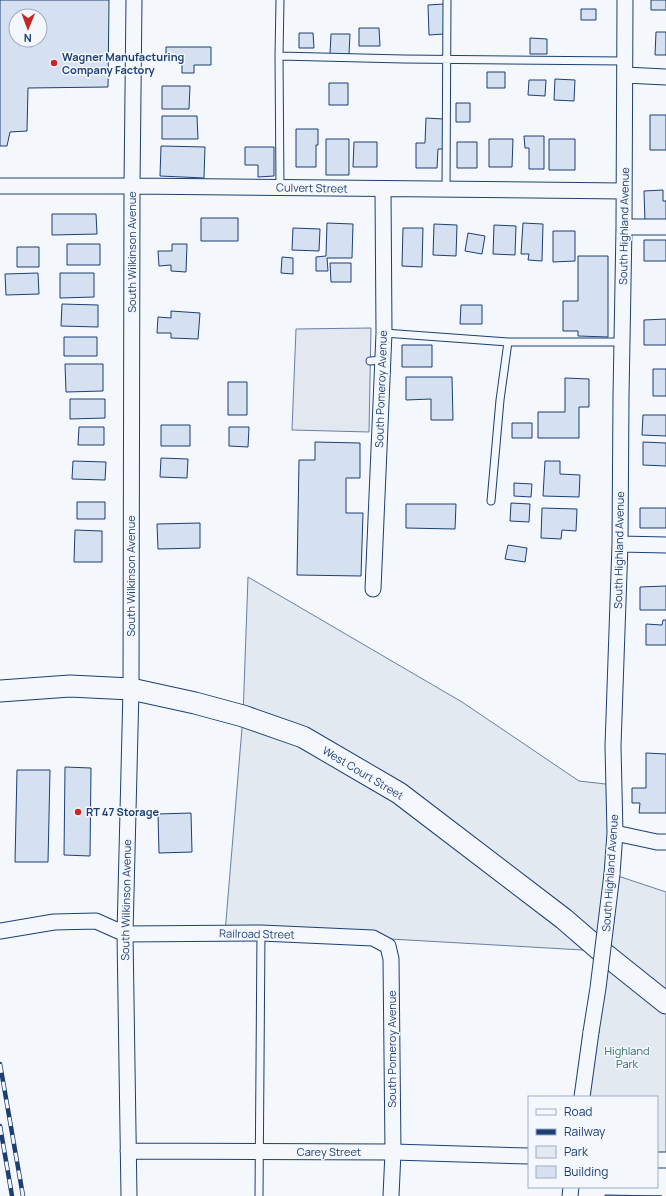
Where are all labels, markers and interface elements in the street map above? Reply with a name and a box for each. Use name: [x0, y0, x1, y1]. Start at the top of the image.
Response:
north arrow: [8, 8, 48, 48]
text: N: [24, 31, 32, 46]
place label: Wagner Manufacturing Company Factory: [62, 49, 184, 77]
marker: Wagner Manufacturing Company Factory: [49, 58, 59, 68]
street label: South Highland Avenue: [615, 166, 632, 285]
street label: Culvert Street: [276, 179, 348, 196]
street label: South Wilkinson Avenue: [124, 191, 139, 313]
street label: South Pomeroy Avenue: [371, 329, 390, 448]
street label: South Highland Avenue: [610, 490, 627, 609]
street label: South Wilkinson Avenue: [123, 515, 138, 637]
street label: West Court Street: [320, 742, 407, 803]
place label: RT 47 Storage: [86, 804, 159, 819]
marker: RT 47 Storage: [73, 807, 83, 817]
street label: South Highland Avenue: [598, 813, 621, 932]
street label: South Wilkinson Avenue: [117, 839, 134, 961]
street label: Railroad Street: [219, 925, 295, 942]
street label: South Pomeroy Avenue: [384, 990, 399, 1108]
park label: Highland Park: [605, 1043, 649, 1071]
legend: [528, 1096, 658, 1188]
text: Road: [564, 1103, 592, 1120]
text: Railway: [564, 1123, 606, 1140]
text: Park: [564, 1143, 589, 1160]
street label: Carey Street: [297, 1144, 361, 1159]
text: Building: [564, 1163, 608, 1180]

